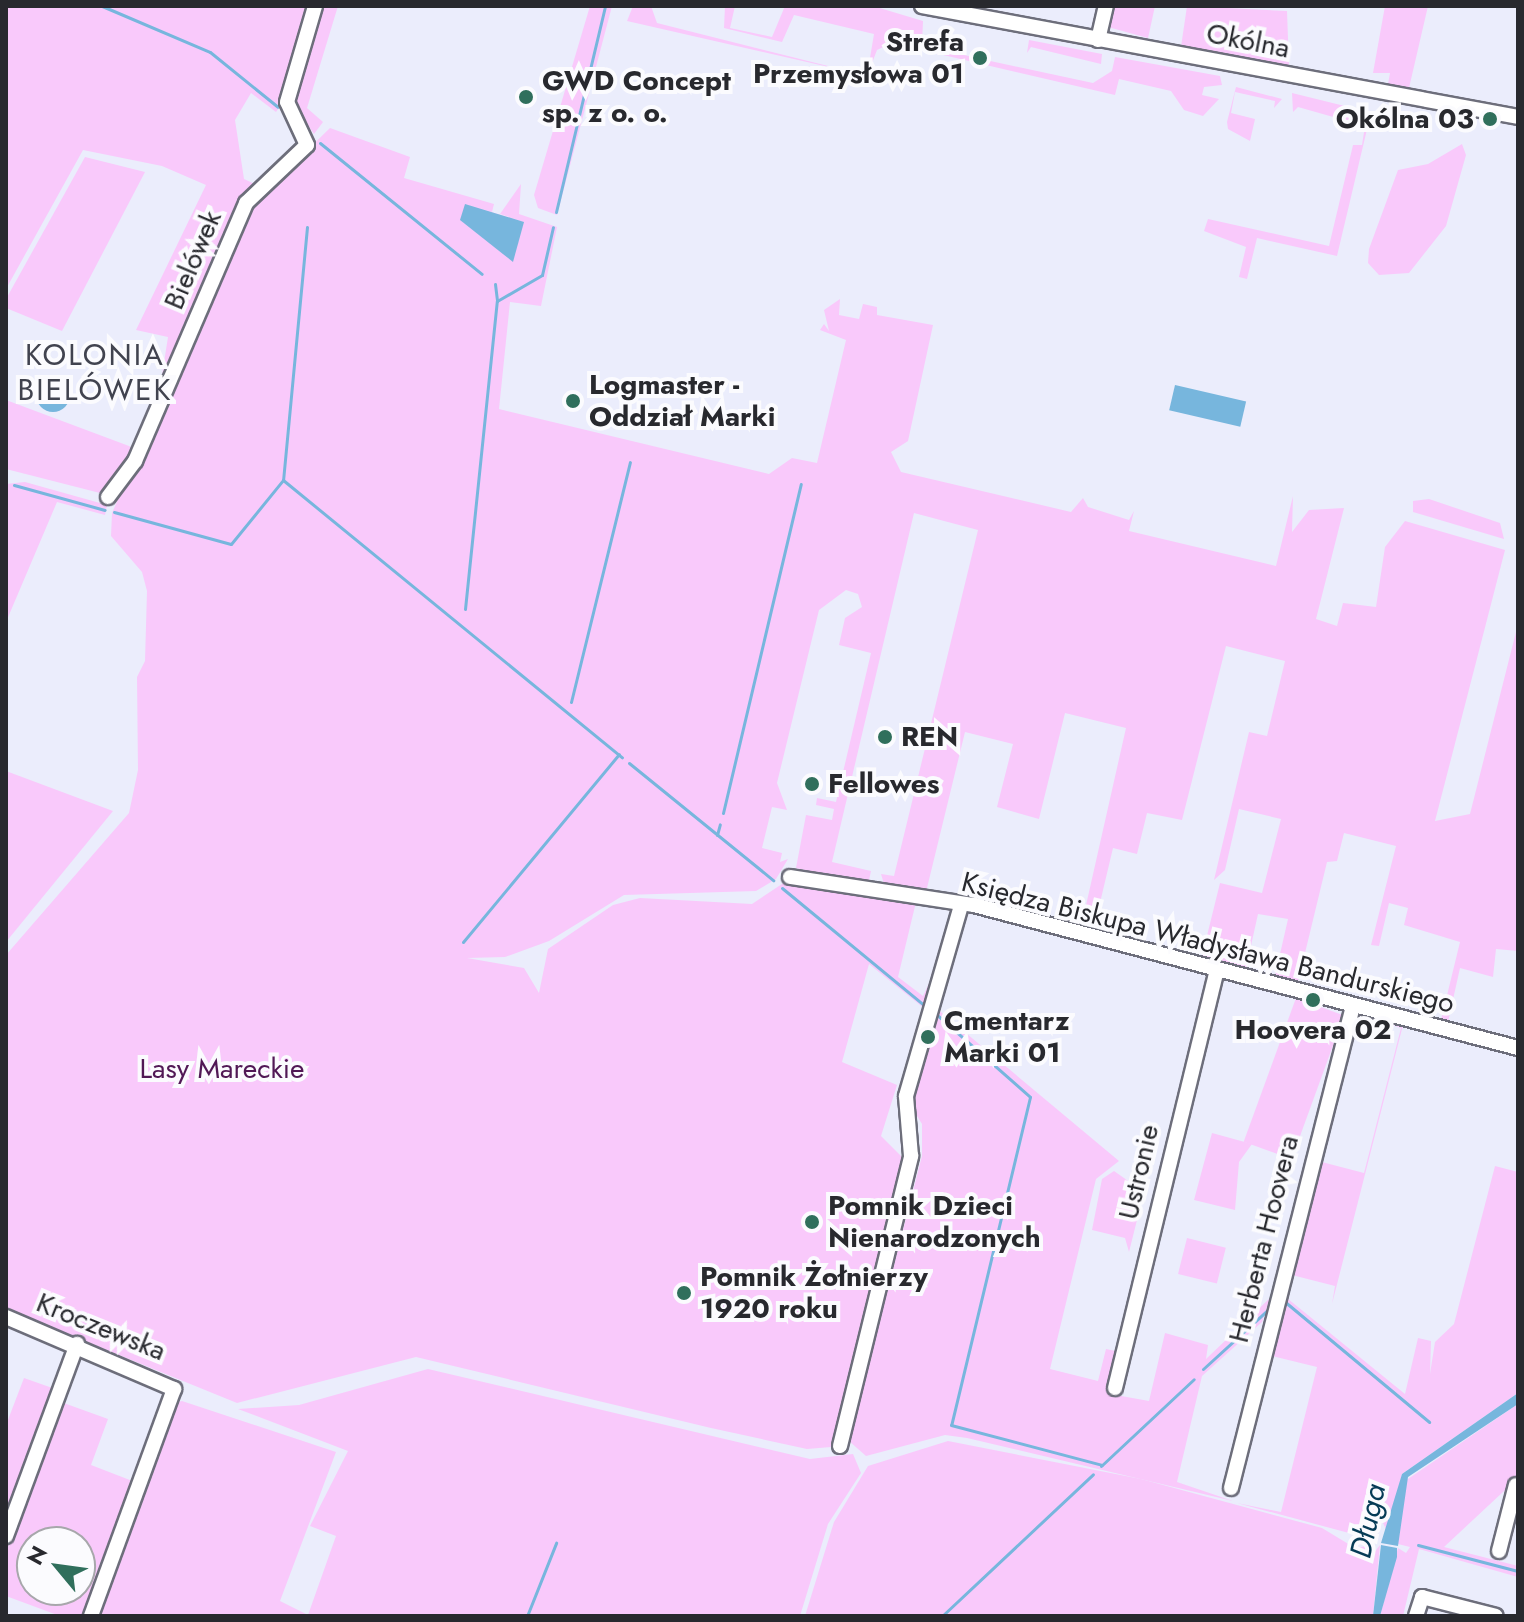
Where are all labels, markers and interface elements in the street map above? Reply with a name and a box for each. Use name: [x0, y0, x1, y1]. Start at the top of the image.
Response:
street label: Okólna: [1204, 17, 1292, 65]
place label: Strefa Przemysłowa 01: [753, 25, 964, 91]
marker: Strefa Przemysłowa 01: [971, 49, 989, 67]
place label: GWD Concept sp. z o. o.: [542, 64, 731, 130]
marker: GWD Concept sp. z o. o.: [517, 88, 535, 106]
place label: Okólna 03: [1336, 102, 1474, 136]
marker: Okólna 03: [1481, 110, 1499, 128]
street label: Bielówek: [157, 206, 229, 314]
district label: KOLONIA BIELÓWEK: [17, 337, 173, 408]
place label: Logmaster - Oddział Marki: [589, 368, 775, 434]
marker: Logmaster - Oddział Marki: [564, 392, 582, 410]
place label: REN: [901, 720, 958, 754]
marker: REN: [876, 728, 894, 746]
place label: Fellowes: [828, 767, 940, 801]
marker: Fellowes: [803, 775, 821, 793]
street label: Księdza Biskupa Władysława Bandurskiego: [958, 865, 1458, 1021]
marker: Hoovera 02: [1304, 991, 1322, 1009]
place label: Cmentarz Marki 01: [944, 1004, 1070, 1070]
place label: Hoovera 02: [1235, 1013, 1391, 1047]
marker: Cmentarz Marki 01: [919, 1028, 937, 1046]
park label: Lasy Mareckie: [139, 1052, 305, 1086]
street label: Ustronie: [1112, 1121, 1166, 1223]
street label: Herberta Hoovera: [1222, 1132, 1306, 1346]
place label: Pomnik Dzieci Nienarodzonych: [828, 1189, 1041, 1255]
marker: Pomnik Dzieci Nienarodzonych: [803, 1213, 821, 1231]
place label: Pomnik Żołnierzy 1920 roku: [700, 1260, 928, 1326]
marker: Pomnik Żołnierzy 1920 roku: [675, 1284, 693, 1302]
street label: Kroczewska: [32, 1286, 170, 1368]
water label: Długa: [1343, 1481, 1393, 1561]
north arrow: [16, 1526, 96, 1606]
text: N: [19, 1540, 55, 1571]

